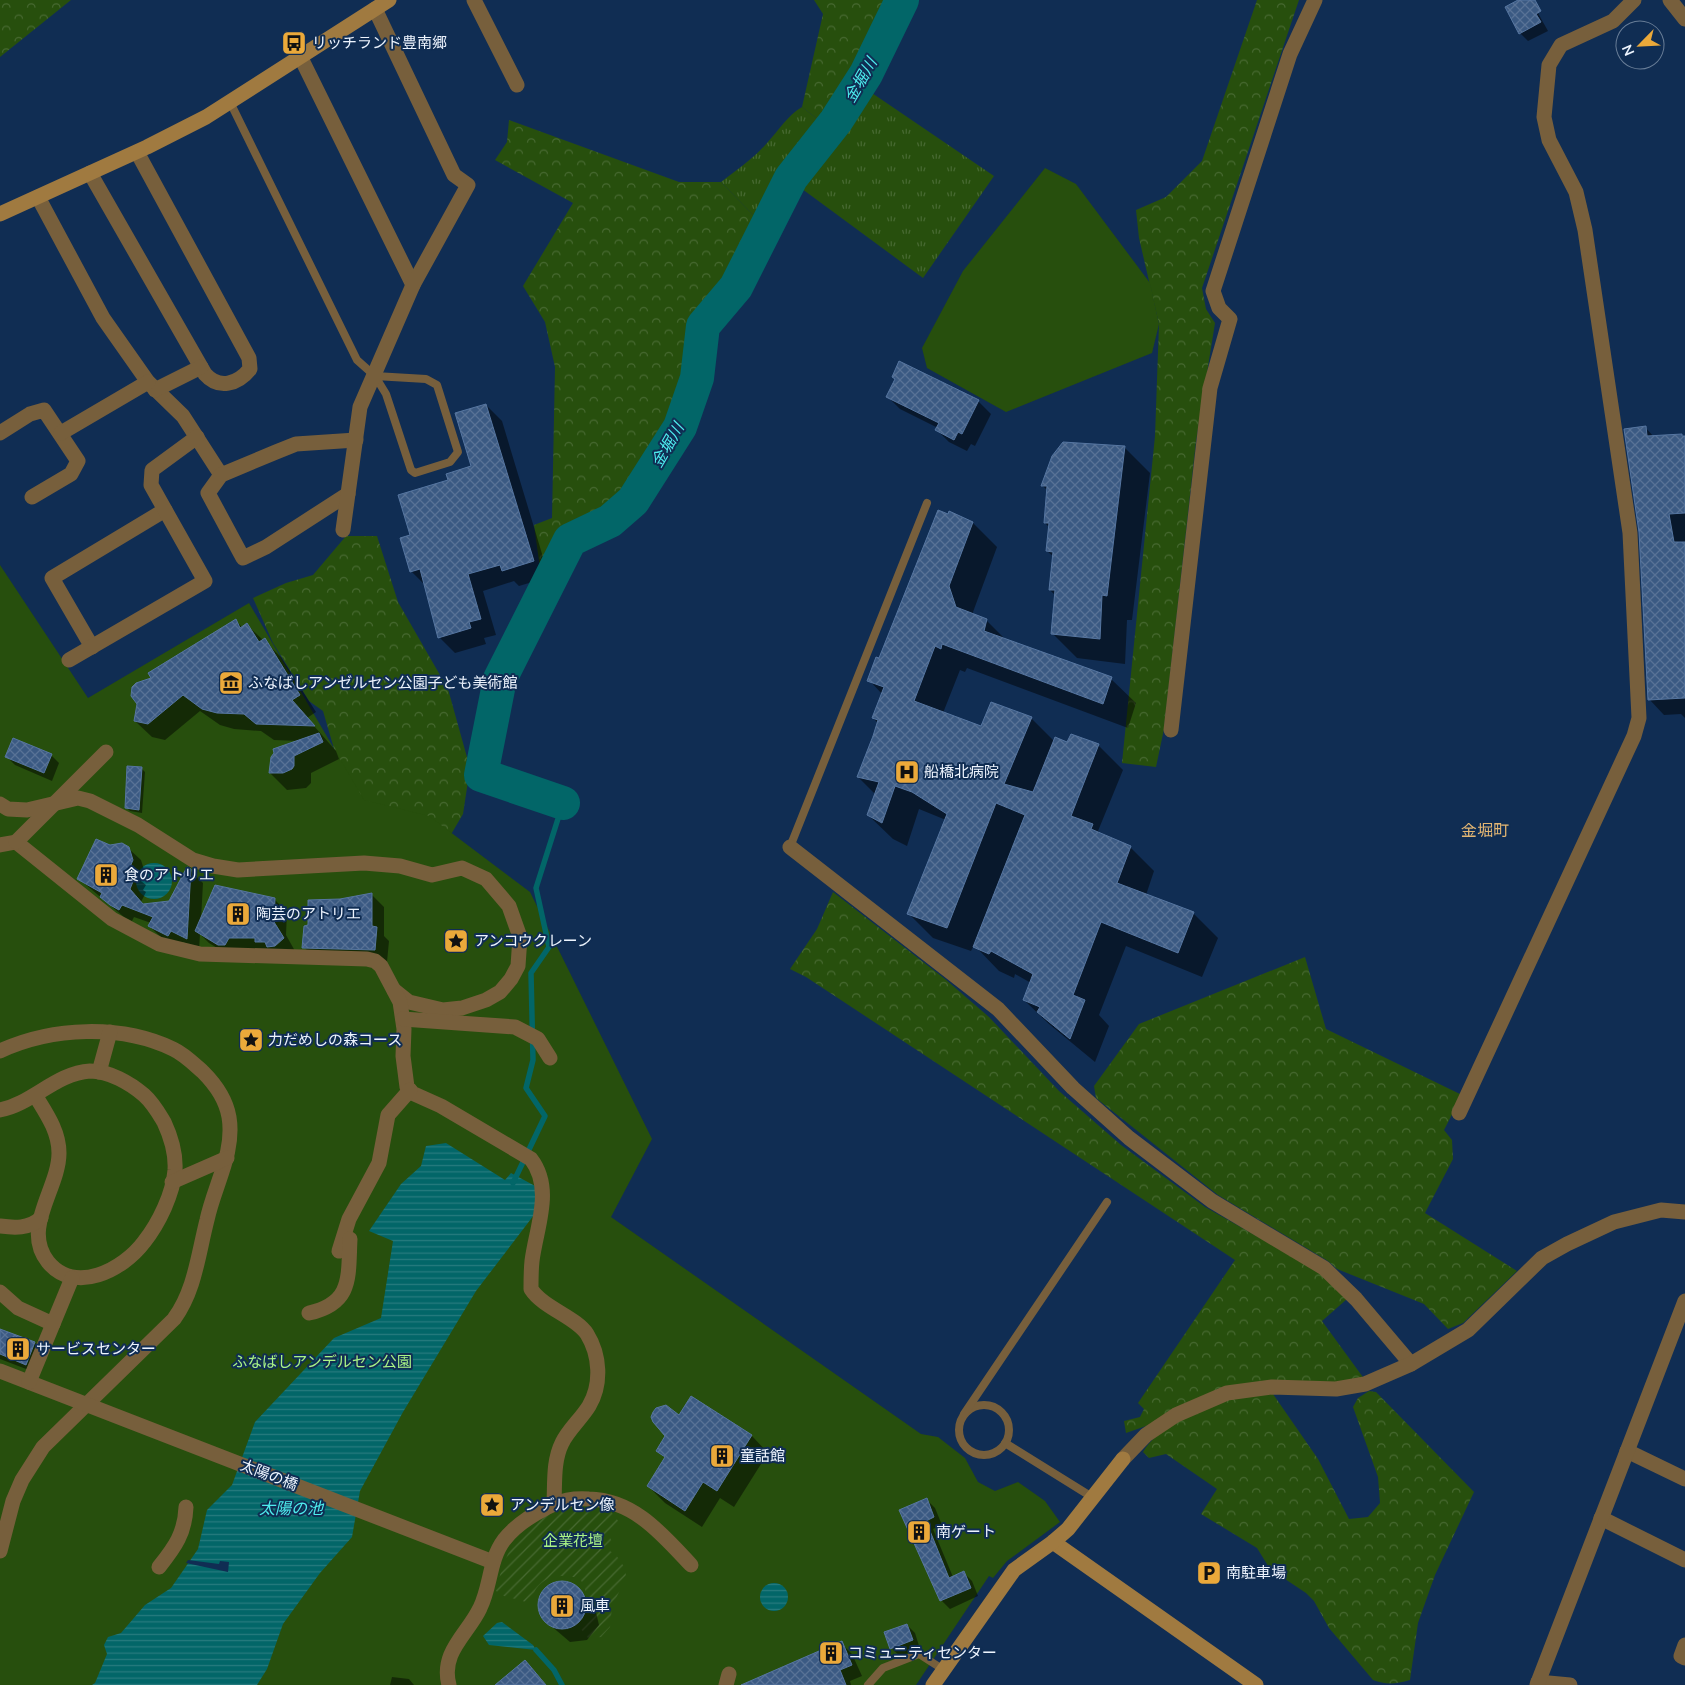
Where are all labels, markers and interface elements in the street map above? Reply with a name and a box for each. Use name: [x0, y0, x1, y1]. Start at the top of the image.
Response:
north arrow: [1615, 20, 1665, 70]
bus stop icon: リッチランド豊南郷: [281, 30, 307, 56]
place label: リッチランド豊南郷: [312, 33, 447, 53]
text: N: [1618, 41, 1639, 59]
water label: 金堀川: [839, 52, 883, 107]
water label: 金堀川: [646, 417, 690, 472]
museum icon: ふなばしアンゼルセン公園子ども美術館: [218, 670, 244, 696]
place label: ふなばしアンゼルセン公園子ども美術館: [248, 673, 517, 693]
hospital icon: 船橋北病院: [894, 759, 920, 785]
place label: 船橋北病院: [924, 762, 999, 782]
district label: 金堀町: [1461, 820, 1509, 842]
building icon: 食のアトリエ: [93, 862, 119, 888]
place label: 食のアトリエ: [124, 865, 214, 885]
building icon: 陶芸のアトリエ: [225, 901, 251, 927]
place label: 陶芸のアトリエ: [256, 904, 361, 924]
place icon: アンコウクレーン: [443, 928, 469, 954]
place label: アンコウクレーン: [474, 931, 592, 951]
place icon: 力だめしの森コース: [238, 1027, 264, 1053]
place label: 力だめしの森コース: [268, 1030, 402, 1050]
building icon: サービスセンター: [5, 1336, 31, 1362]
place label: サービスセンター: [36, 1339, 156, 1359]
park label: ふなばしアンデルセン公園: [232, 1352, 412, 1372]
building icon: 童話館: [709, 1443, 735, 1469]
place label: 童話館: [740, 1446, 785, 1466]
street label: 太陽の橋: [237, 1455, 301, 1495]
place icon: アンデルセン像: [479, 1492, 505, 1518]
place label: アンデルセン像: [510, 1495, 614, 1515]
water label: 太陽の池: [259, 1498, 325, 1520]
building icon: 南ゲート: [906, 1519, 932, 1545]
place label: 南ゲート: [936, 1522, 996, 1542]
park label: 企業花壇: [543, 1531, 603, 1551]
parking icon: 南駐車場: [1196, 1560, 1222, 1586]
place label: 南駐車場: [1226, 1563, 1286, 1583]
building icon: 風車: [549, 1593, 575, 1619]
place label: 風車: [580, 1596, 610, 1616]
building icon: コミュニティセンター: [818, 1640, 844, 1666]
place label: コミュニティセンター: [848, 1643, 997, 1663]

